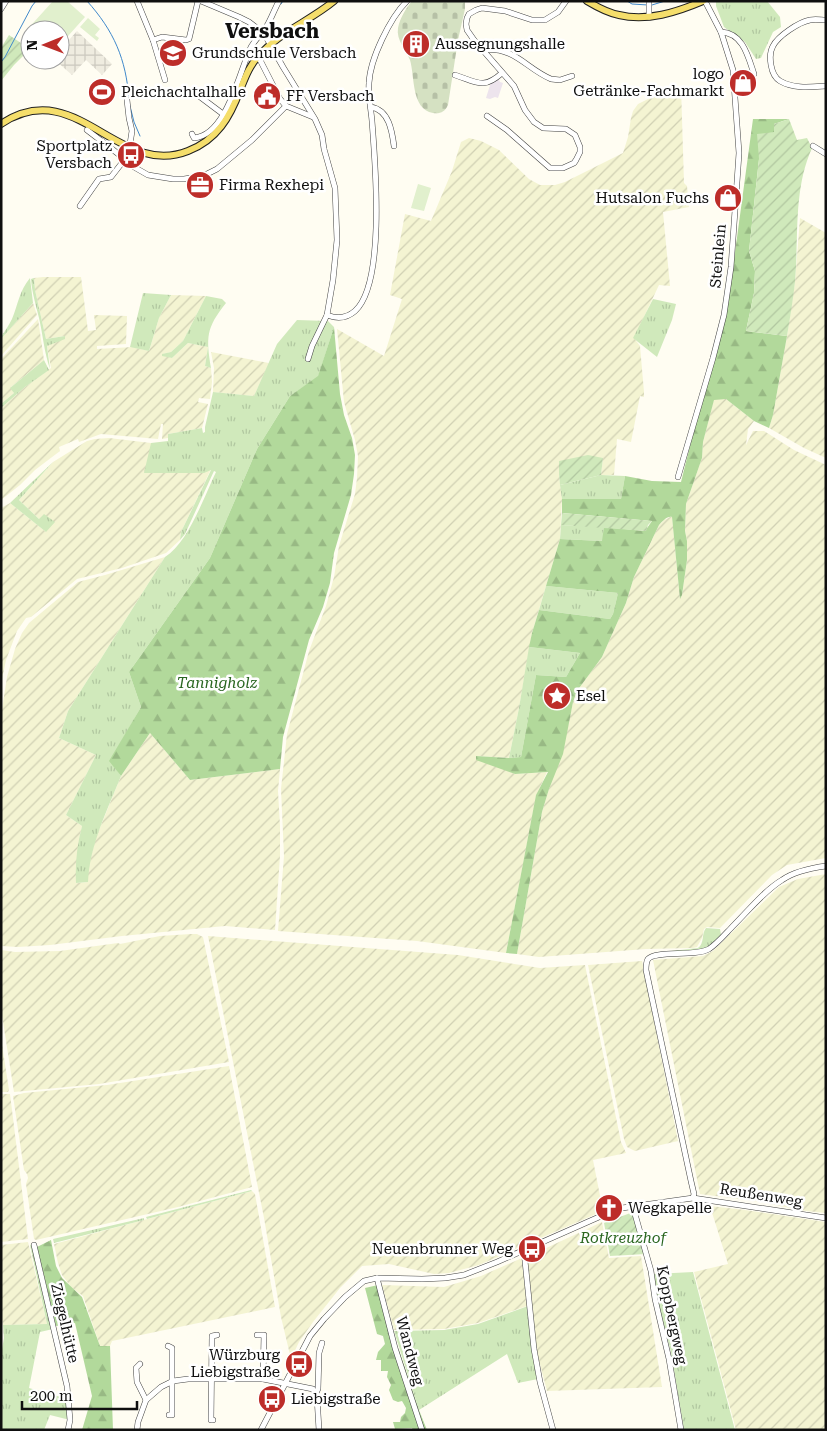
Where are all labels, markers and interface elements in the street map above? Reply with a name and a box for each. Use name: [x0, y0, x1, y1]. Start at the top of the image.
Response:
district label: Versbach: [225, 19, 320, 43]
north arrow: [20, 20, 70, 70]
building icon: Aussegnungshalle: [401, 29, 431, 59]
place label: Aussegnungshalle: [435, 35, 565, 53]
school or university icon: Grundschule Versbach: [158, 38, 188, 68]
text: N: [24, 39, 40, 51]
place label: Grundschule Versbach: [192, 44, 357, 62]
place label: logo Getränke-Fachmarkt: [573, 65, 724, 100]
shop icon: logo Getränke-Fachmarkt: [728, 68, 758, 98]
sports icon: Pleichachtalhalle: [87, 77, 117, 107]
public building icon: FF Versbach: [252, 81, 282, 111]
place label: Pleichachtalhalle: [121, 83, 246, 101]
place label: FF Versbach: [286, 87, 375, 105]
place label: Sportplatz Versbach: [36, 137, 112, 172]
bus stop icon: Sportplatz Versbach: [116, 140, 146, 170]
office icon: Firma Rexhepi: [185, 170, 215, 200]
place label: Firma Rexhepi: [219, 176, 324, 194]
shop icon: Hutsalon Fuchs: [713, 183, 743, 213]
place label: Hutsalon Fuchs: [596, 189, 709, 207]
street label: Steinlein: [706, 223, 730, 289]
park label: Tannigholz: [177, 674, 258, 692]
place icon: Esel: [542, 681, 572, 711]
place label: Esel: [576, 687, 606, 705]
street label: Reußenweg: [718, 1180, 804, 1211]
church icon: Wegkapelle: [594, 1193, 624, 1223]
place label: Wegkapelle: [628, 1199, 712, 1217]
park label: Rotkreuzhof: [579, 1229, 667, 1247]
bus stop icon: Neuenbrunner Weg: [517, 1234, 547, 1264]
place label: Neuenbrunner Weg: [372, 1240, 513, 1258]
street label: Koppbergweg: [653, 1264, 691, 1367]
street label: Ziegelhütte: [47, 1281, 83, 1365]
street label: Wandweg: [392, 1314, 428, 1388]
place label: Würzburg Liebigstraße: [190, 1346, 280, 1381]
bus stop icon: Würzburg Liebigstraße: [284, 1349, 314, 1379]
scale bar: [22, 1378, 138, 1410]
bus stop icon: Liebigstraße: [257, 1384, 287, 1414]
text: 200 m: [30, 1387, 73, 1405]
place label: Liebigstraße: [291, 1390, 381, 1408]

